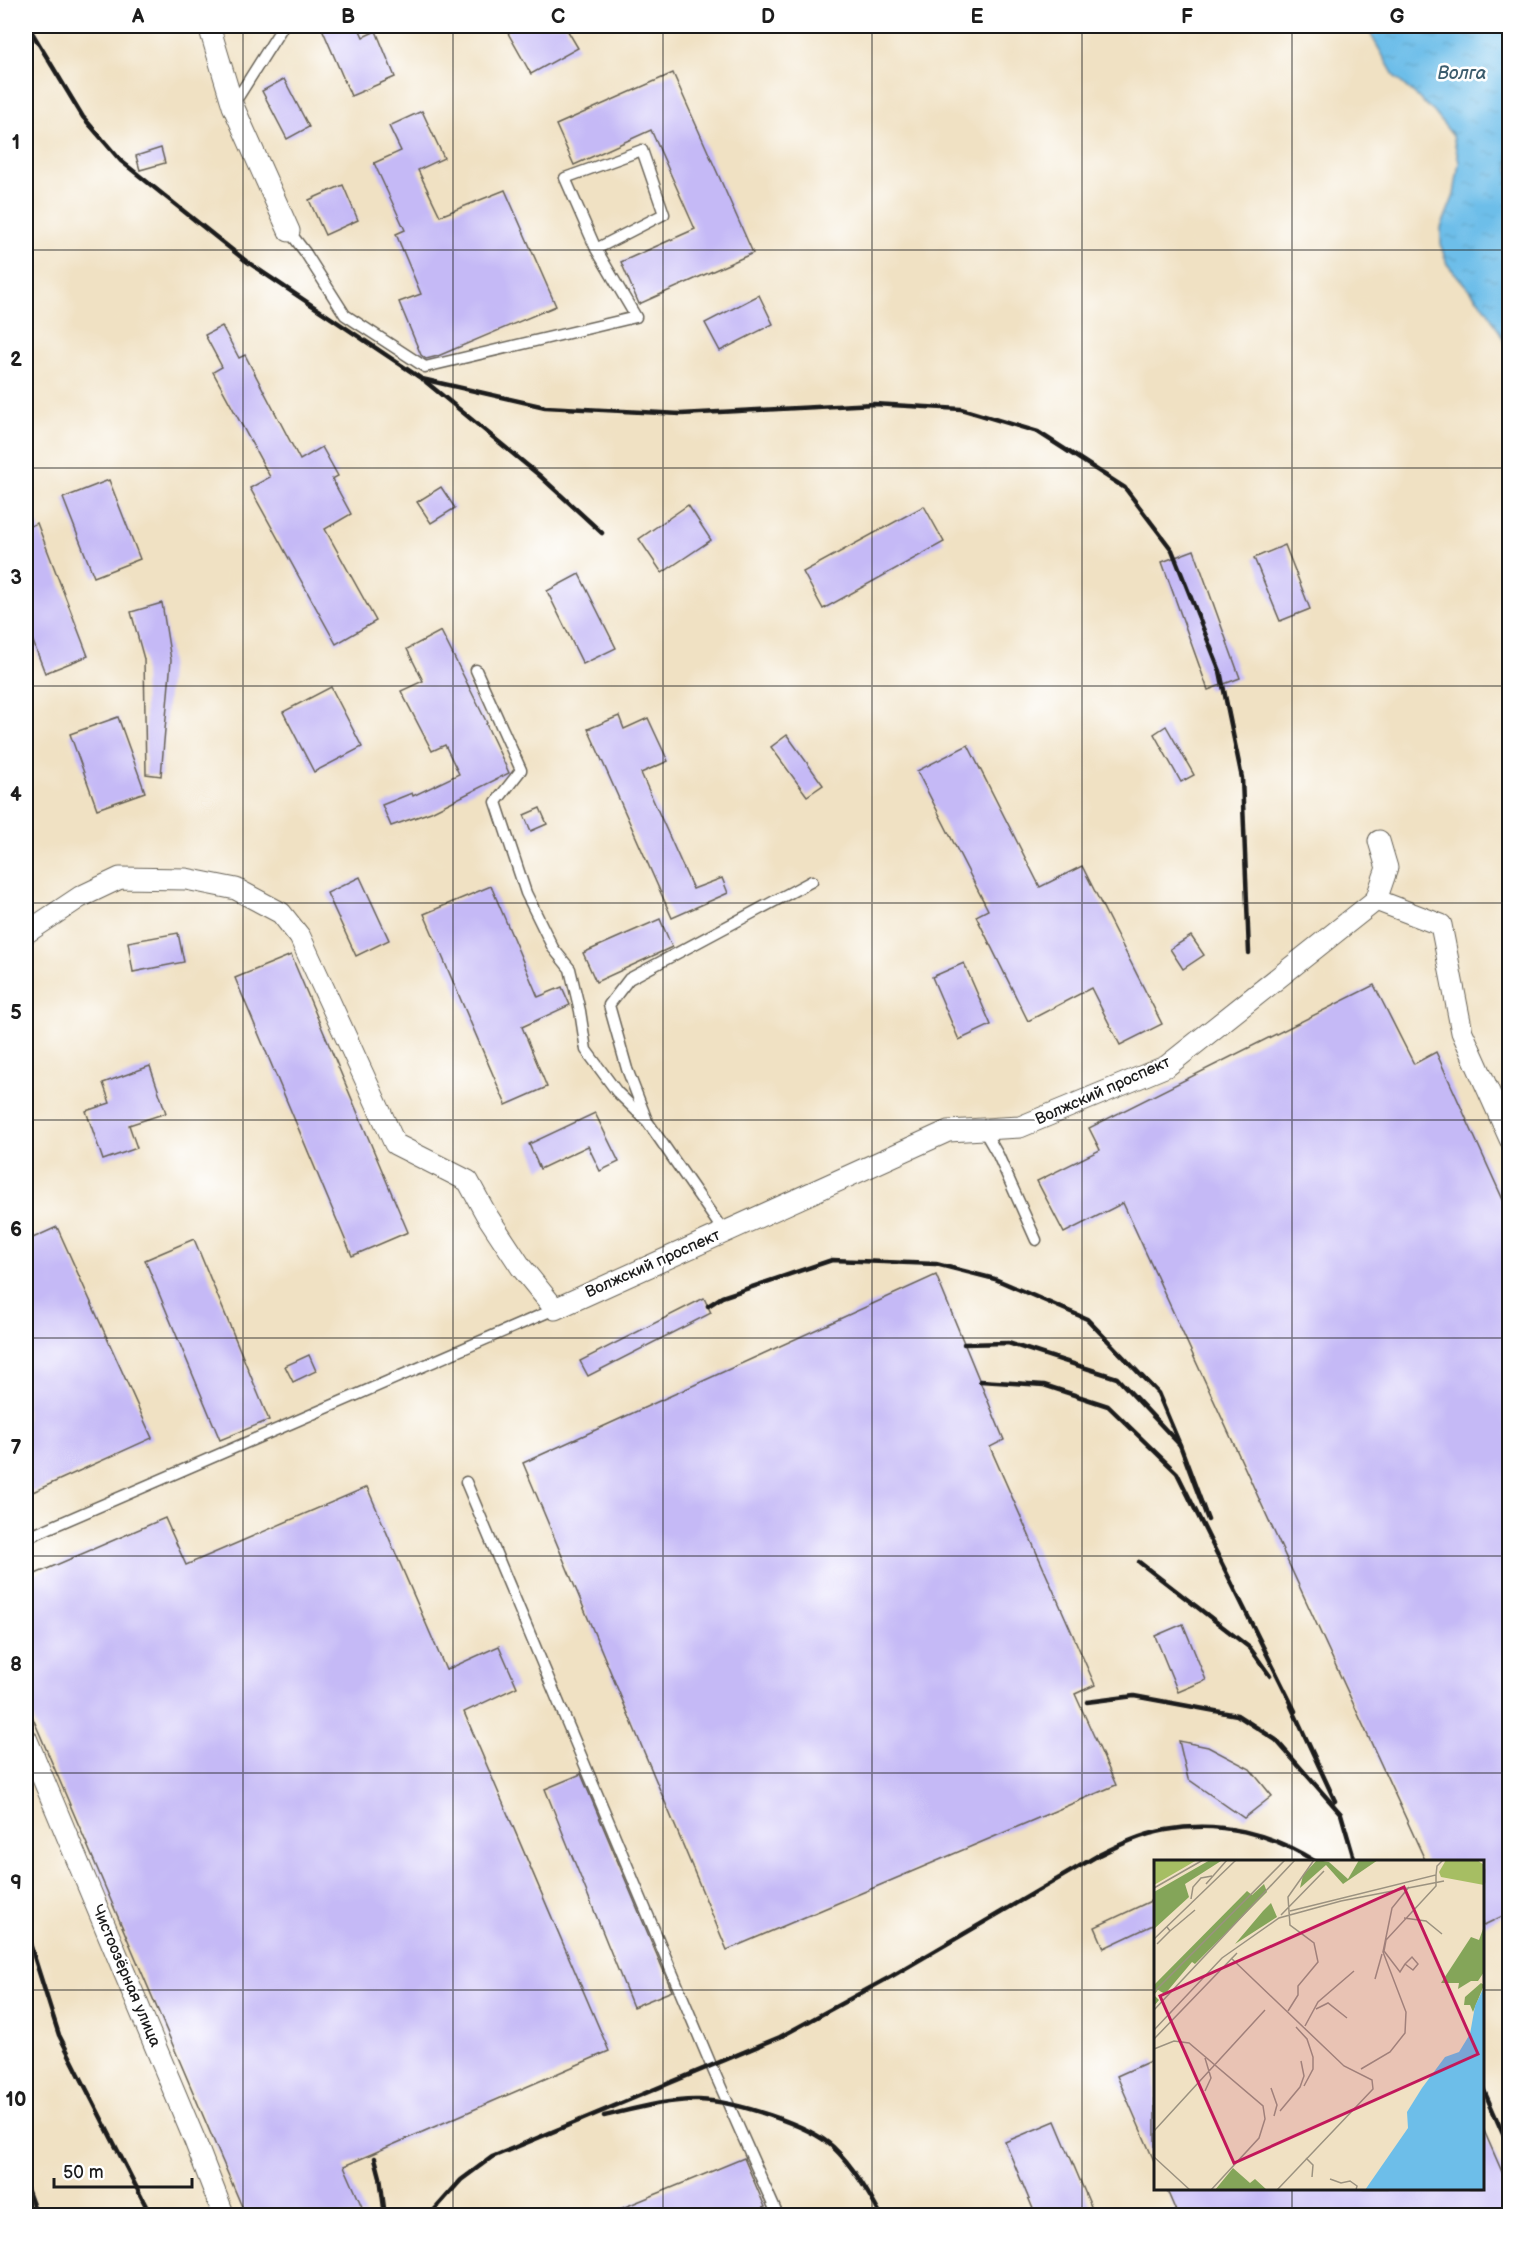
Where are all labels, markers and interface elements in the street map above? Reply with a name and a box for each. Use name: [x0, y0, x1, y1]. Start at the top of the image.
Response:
text: A: [131, 5, 145, 29]
text: B: [341, 5, 355, 29]
text: C: [551, 5, 565, 29]
text: D: [761, 5, 775, 29]
text: E: [971, 5, 984, 29]
text: F: [1181, 5, 1193, 29]
text: G: [1390, 5, 1405, 29]
water label: Волга: [1438, 63, 1486, 84]
text: 1: [12, 131, 20, 155]
text: 2: [10, 348, 22, 372]
text: 3: [10, 566, 22, 590]
text: 4: [10, 783, 22, 807]
text: 5: [10, 1001, 22, 1025]
street label: Волжский проспект: [1033, 1052, 1174, 1129]
text: 6: [10, 1218, 22, 1242]
street label: Волжский проспект: [583, 1225, 724, 1302]
text: 7: [10, 1436, 22, 1460]
text: 8: [10, 1653, 22, 1677]
inset map: [1154, 1860, 1484, 2190]
text: 9: [10, 1871, 22, 1895]
street label: Чистоозёрная улица: [87, 1902, 165, 2050]
text: 10: [6, 2088, 26, 2112]
scale bar: [54, 2151, 192, 2189]
text: 50 m: [63, 2162, 104, 2183]

